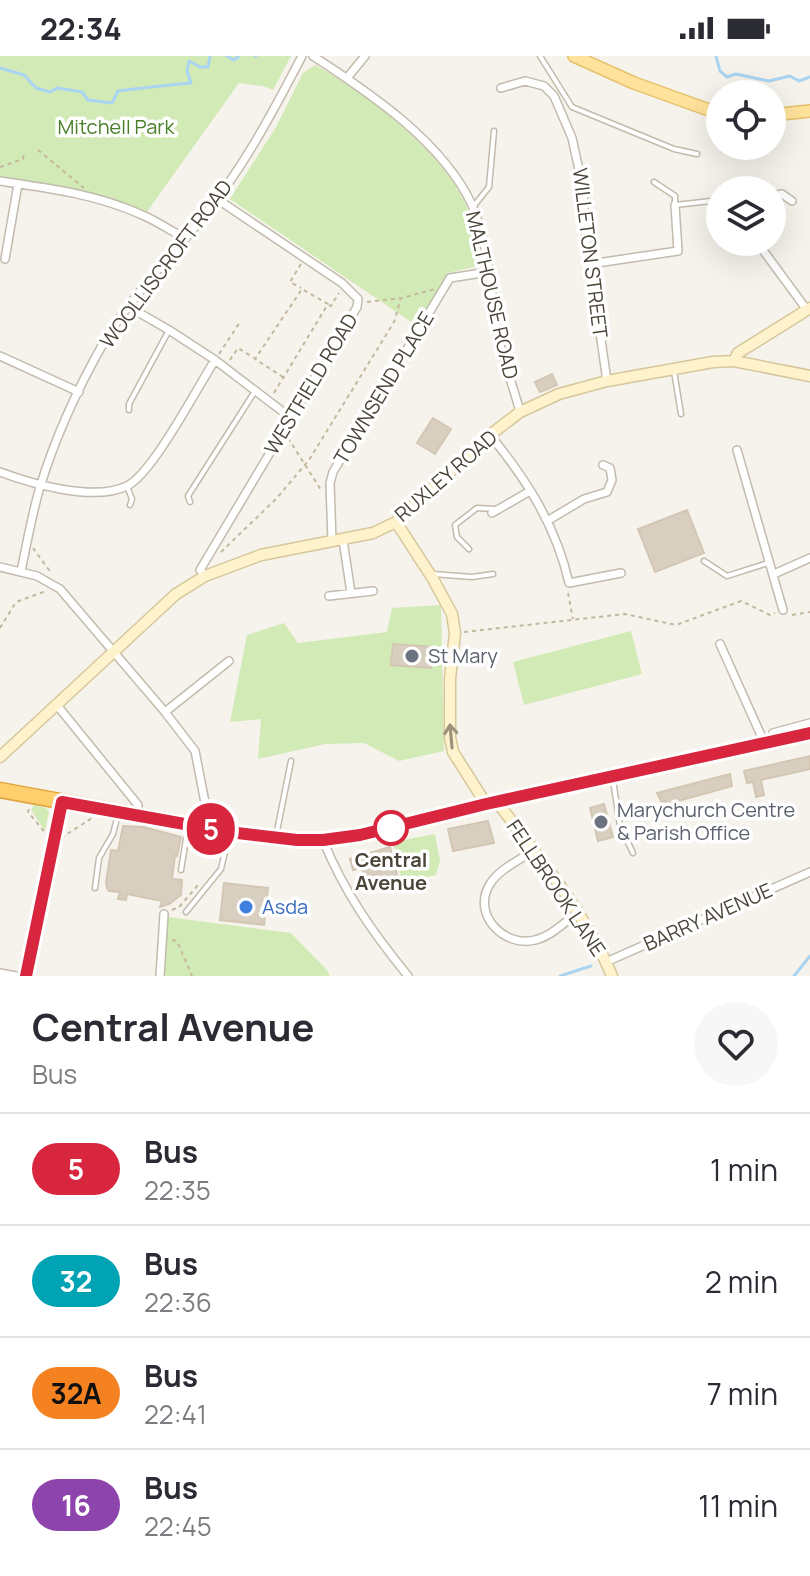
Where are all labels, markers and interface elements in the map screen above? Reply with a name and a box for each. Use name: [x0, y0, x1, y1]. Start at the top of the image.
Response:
text: 22:34: [40, 8, 122, 49]
map controls: [706, 80, 786, 256]
button: locate: [706, 80, 786, 160]
park label: Mitchell Park: [58, 113, 176, 140]
street label: WILLETON STREET: [567, 166, 614, 339]
street label: WOOLLISCROFT ROAD: [93, 174, 238, 353]
button: layers: [706, 176, 786, 256]
street label: MALTHOUSE ROAD: [460, 208, 525, 382]
street label: TOWNSEND PLACE: [327, 307, 440, 469]
street label: WESTFIELD ROAD: [258, 308, 363, 459]
street label: RUXLEY ROAD: [389, 424, 503, 528]
place label: St Mary: [428, 642, 498, 669]
marker: St Mary: [403, 647, 421, 665]
one-way arrow: [444, 723, 459, 750]
place label: Marychurch Centre & Parish Office: [617, 796, 795, 846]
line badge: 5: [185, 803, 237, 855]
text: 5: [203, 810, 219, 848]
marker: Central Avenue: [374, 811, 408, 845]
marker: Marychurch Centre & Parish Office: [592, 813, 610, 831]
street label: FELLBROOK LANE: [501, 814, 612, 961]
place label: Central Avenue: [355, 846, 427, 896]
street label: BARRY AVENUE: [639, 876, 776, 957]
place label: Asda: [262, 893, 308, 920]
marker: Asda: [237, 898, 255, 916]
text: Central Avenue: [32, 1000, 314, 1052]
button: heart: [694, 1002, 778, 1086]
text: Bus: [32, 1056, 77, 1092]
text: Bus: [144, 1131, 198, 1172]
text: 1 min: [710, 1149, 778, 1190]
text: 5: [68, 1150, 84, 1188]
text: 22:35: [144, 1172, 211, 1208]
text: Bus: [144, 1243, 198, 1284]
text: 2 min: [705, 1261, 778, 1302]
text: 32: [60, 1262, 92, 1300]
text: 22:36: [144, 1284, 212, 1320]
text: Bus: [144, 1355, 198, 1396]
text: 7 min: [707, 1373, 778, 1414]
text: 32A: [50, 1374, 102, 1412]
text: 22:41: [144, 1396, 207, 1432]
text: Bus: [144, 1467, 198, 1508]
text: 11 min: [698, 1485, 778, 1526]
text: 16: [61, 1486, 91, 1524]
text: 22:45: [144, 1508, 212, 1544]

